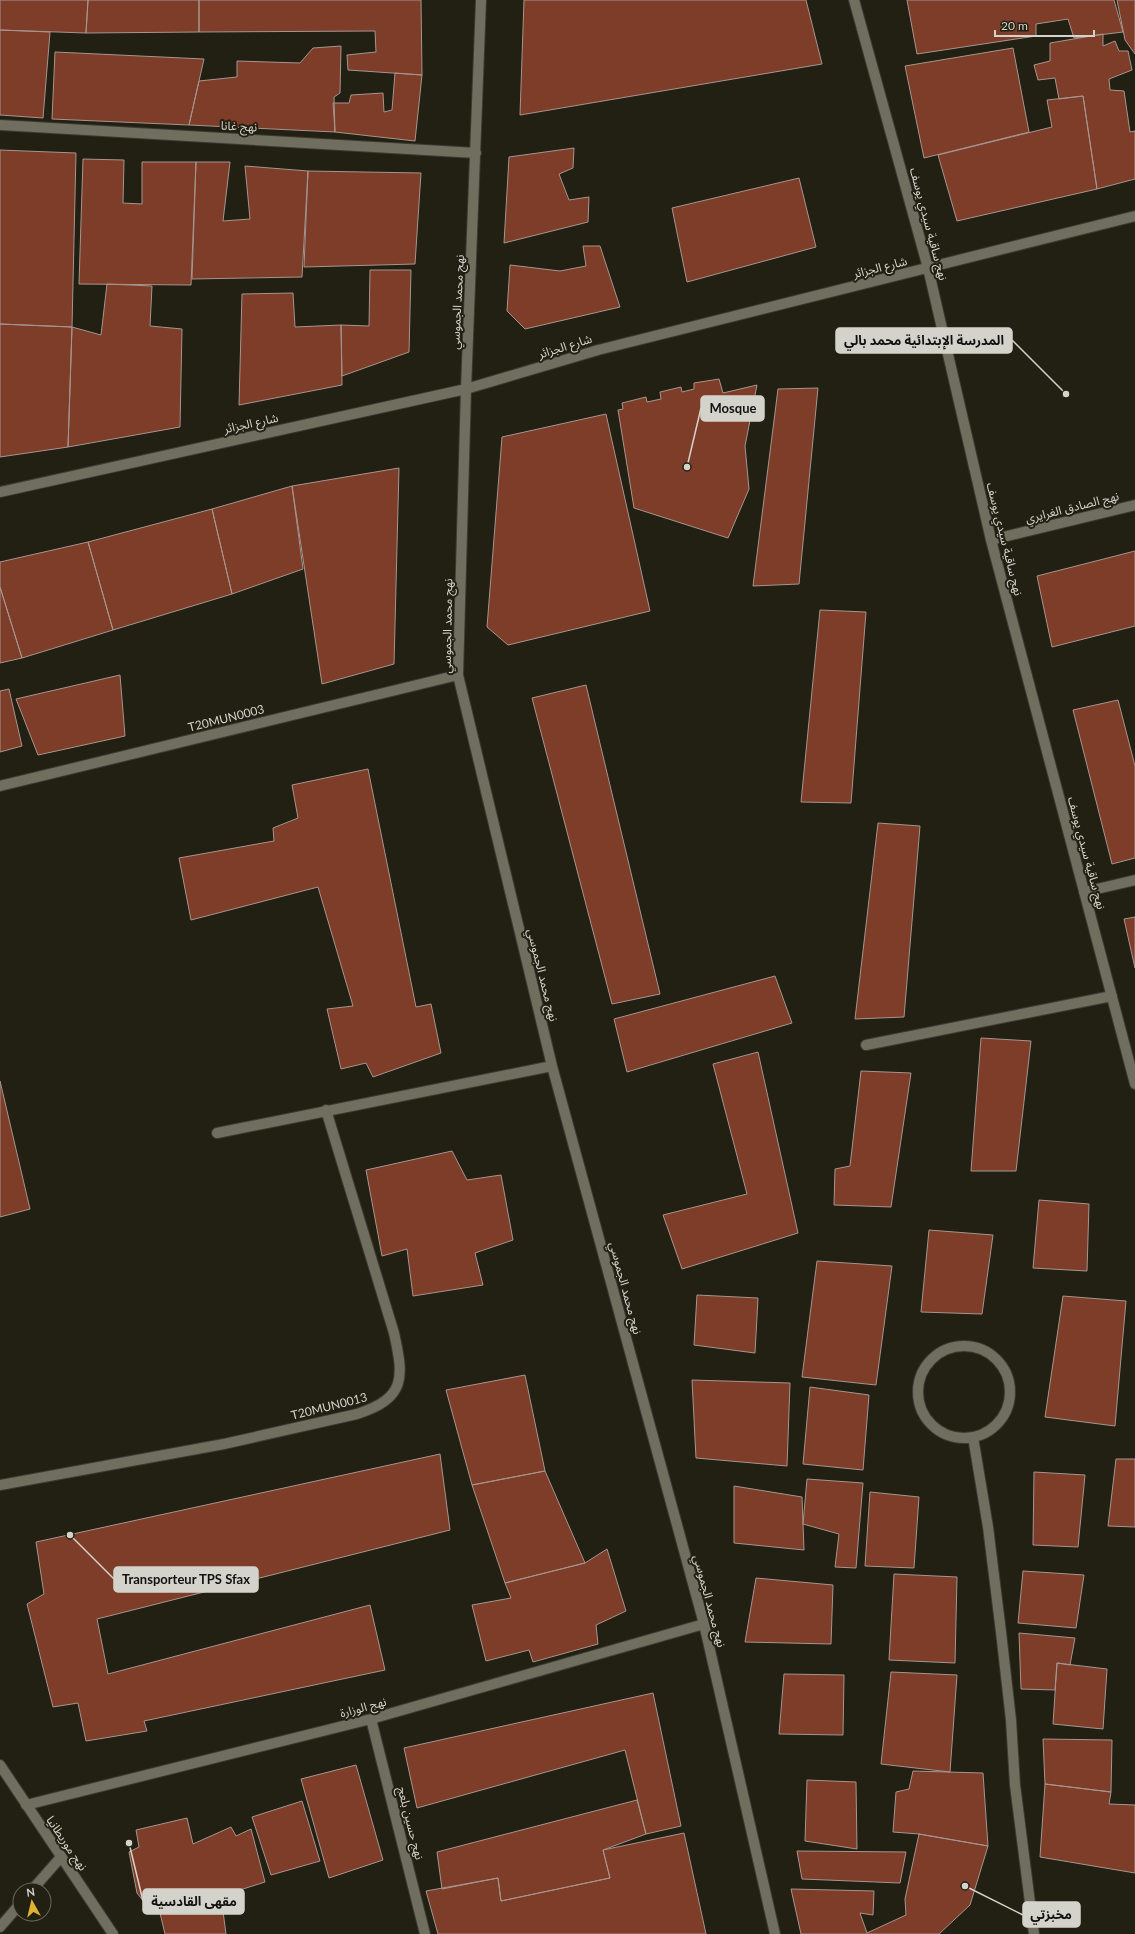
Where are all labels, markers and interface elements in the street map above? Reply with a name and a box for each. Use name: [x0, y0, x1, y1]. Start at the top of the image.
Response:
scale bar: [995, 12, 1094, 38]
text: 20 m: [1001, 18, 1028, 33]
street label: نهج غانا: [220, 118, 258, 136]
street label: نهج ساقية سيدي يوسف: [904, 166, 951, 283]
street label: شارع الجزائر: [850, 253, 909, 283]
street label: نهج محمد الجموسي: [447, 254, 470, 350]
callout: المدرسة الإبتدائية محمد بالي: [836, 328, 1012, 353]
street label: شارع الجزائر: [535, 331, 594, 363]
text: المدرسة الإبتدائية محمد بالي: [844, 332, 1004, 351]
callout: Mosque: [701, 396, 764, 421]
text: Mosque: [710, 400, 757, 416]
street label: شارع الجزائر: [221, 410, 280, 438]
street label: نهج ساقية سيدي يوسف: [981, 481, 1026, 598]
street label: نهج الصادق الغرايري: [1024, 488, 1121, 529]
street label: نهج محمد الجموسي: [439, 578, 458, 674]
street label: T20MUN0003: [186, 701, 266, 735]
street label: نهج ساقية سيدي يوسف: [1062, 795, 1109, 912]
street label: نهج محمد الجموسي: [522, 927, 562, 1024]
street label: نهج محمد الجموسي: [604, 1240, 646, 1337]
street label: T20MUN0013: [289, 1389, 369, 1423]
street label: نهج محمد الجموسي: [688, 1553, 730, 1650]
callout: Transporteur TPS Sfax: [114, 1567, 258, 1592]
text: Transporteur TPS Sfax: [122, 1571, 250, 1587]
street label: نهج الوزارة: [338, 1694, 388, 1722]
street label: نهج حسين بلعج: [393, 1785, 427, 1862]
street label: نهج موريطانيا: [42, 1813, 91, 1874]
north arrow: [12, 1882, 52, 1922]
text: N: [25, 1885, 36, 1899]
callout: مقهى القادسية: [143, 1889, 244, 1914]
text: مقهى القادسية: [151, 1893, 237, 1909]
callout: مخبزتي: [1023, 1902, 1080, 1927]
text: مخبزتي: [1030, 1906, 1072, 1925]

